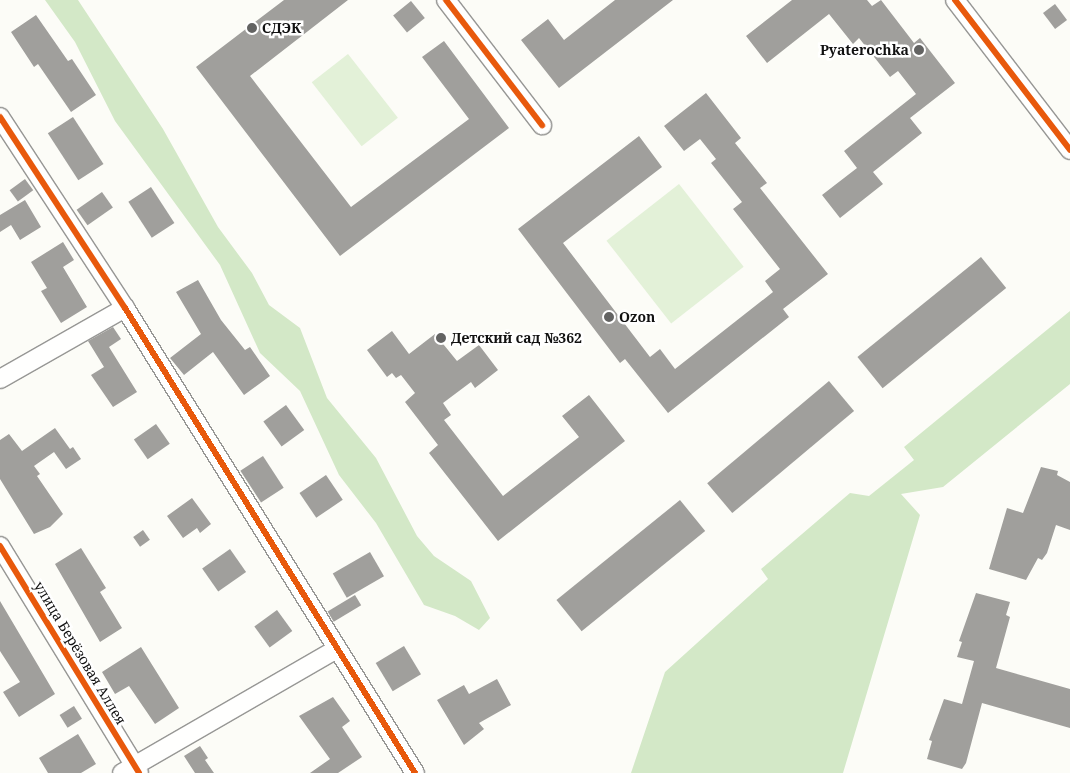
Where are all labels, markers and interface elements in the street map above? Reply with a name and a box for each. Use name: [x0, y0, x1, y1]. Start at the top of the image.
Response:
place label: СДЭК: [262, 20, 301, 36]
marker: СДЭК: [246, 22, 258, 34]
place label: Pyaterochka: [820, 42, 909, 58]
marker: Pyaterochka: [913, 44, 925, 56]
place label: Ozon: [619, 309, 655, 325]
marker: Ozon: [603, 311, 615, 323]
place label: Детский сад №362: [451, 330, 582, 346]
marker: Детский сад №362: [435, 332, 447, 344]
street label: улица Берёзовая Аллея: [31, 578, 129, 728]

